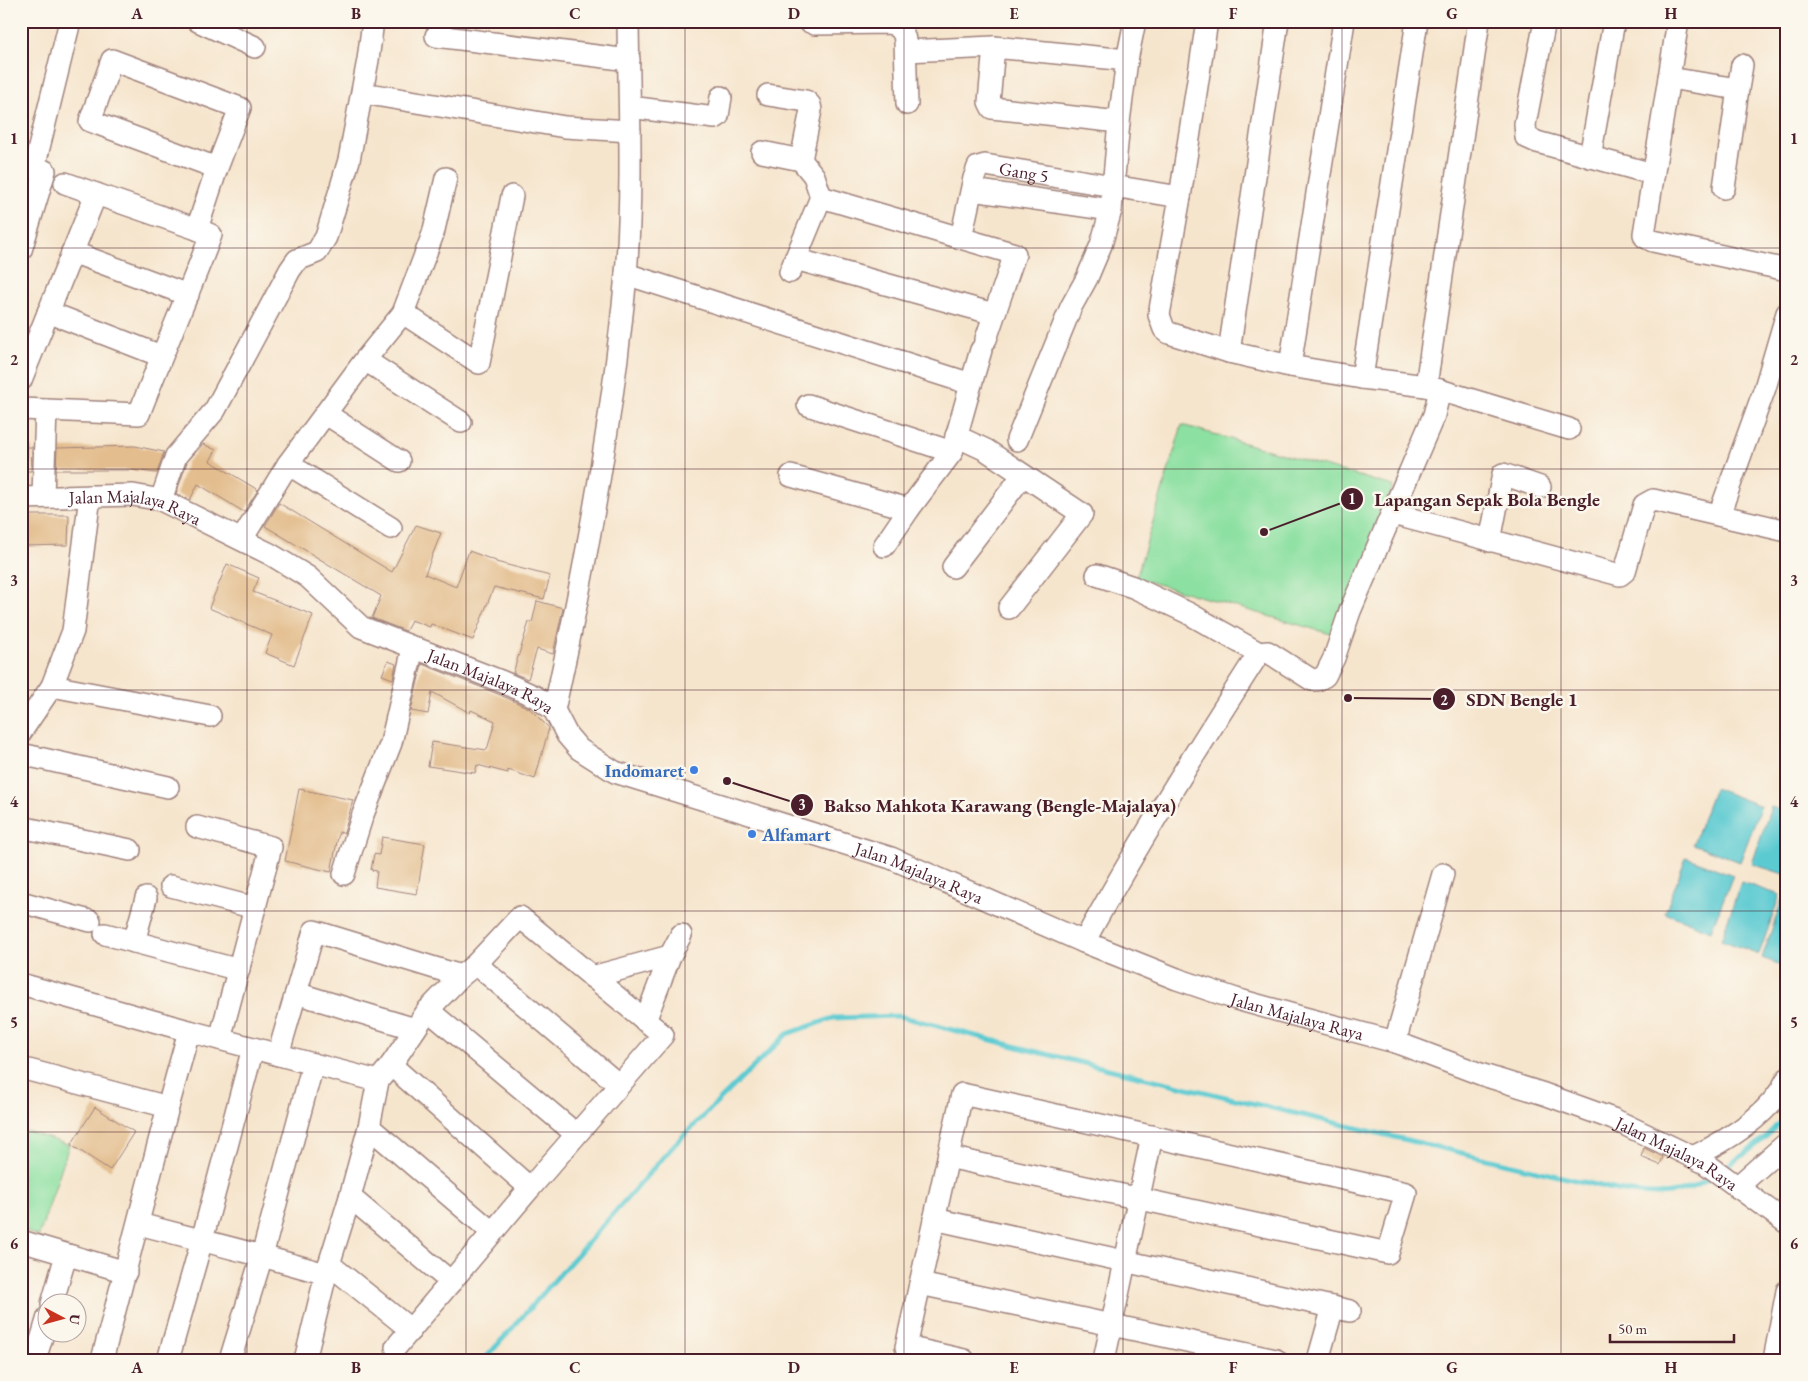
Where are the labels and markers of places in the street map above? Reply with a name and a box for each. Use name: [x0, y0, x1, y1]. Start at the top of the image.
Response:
callout: Lapangan Sepak Bola Bengle: [1339, 482, 1610, 516]
callout: SDN Bengle 1: [1431, 682, 1588, 716]
place label: Indomaret: [605, 759, 684, 782]
marker: Indomaret: [688, 764, 700, 776]
callout: Bakso Mahkota Karawang (Bengle-Majalaya): [789, 788, 1186, 822]
place label: Alfamart: [761, 823, 831, 846]
marker: Alfamart: [746, 828, 758, 840]

